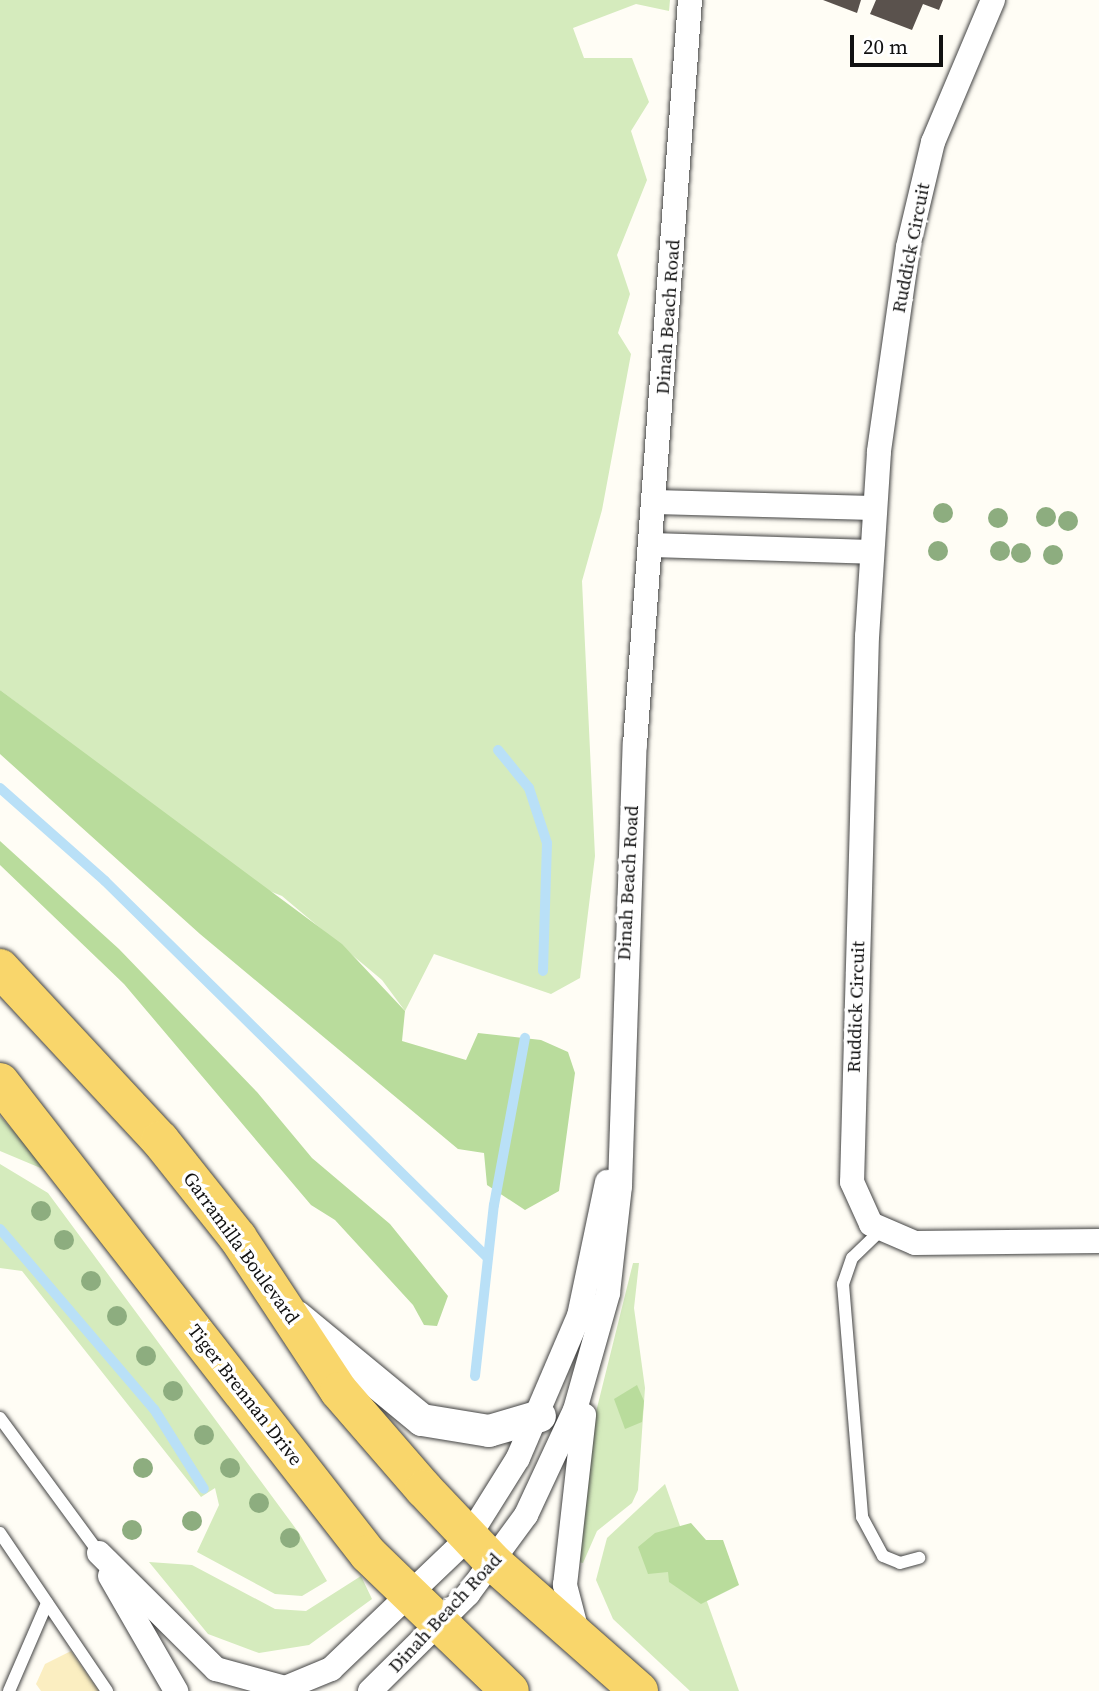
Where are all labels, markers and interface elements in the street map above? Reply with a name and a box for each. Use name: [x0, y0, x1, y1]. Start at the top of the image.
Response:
scale bar: [854, 21, 947, 65]
text: 20 m: [863, 32, 908, 61]
street label: Ruddick Circuit: [887, 181, 935, 315]
street label: Dinah Beach Road: [651, 239, 685, 395]
street label: Dinah Beach Road: [613, 805, 643, 961]
street label: Ruddick Circuit: [842, 941, 870, 1073]
street label: Garramilla Boulevard: [178, 1168, 304, 1328]
street label: Tiger Brennan Drive: [183, 1320, 307, 1470]
street label: Dinah Beach Road: [384, 1548, 506, 1678]

